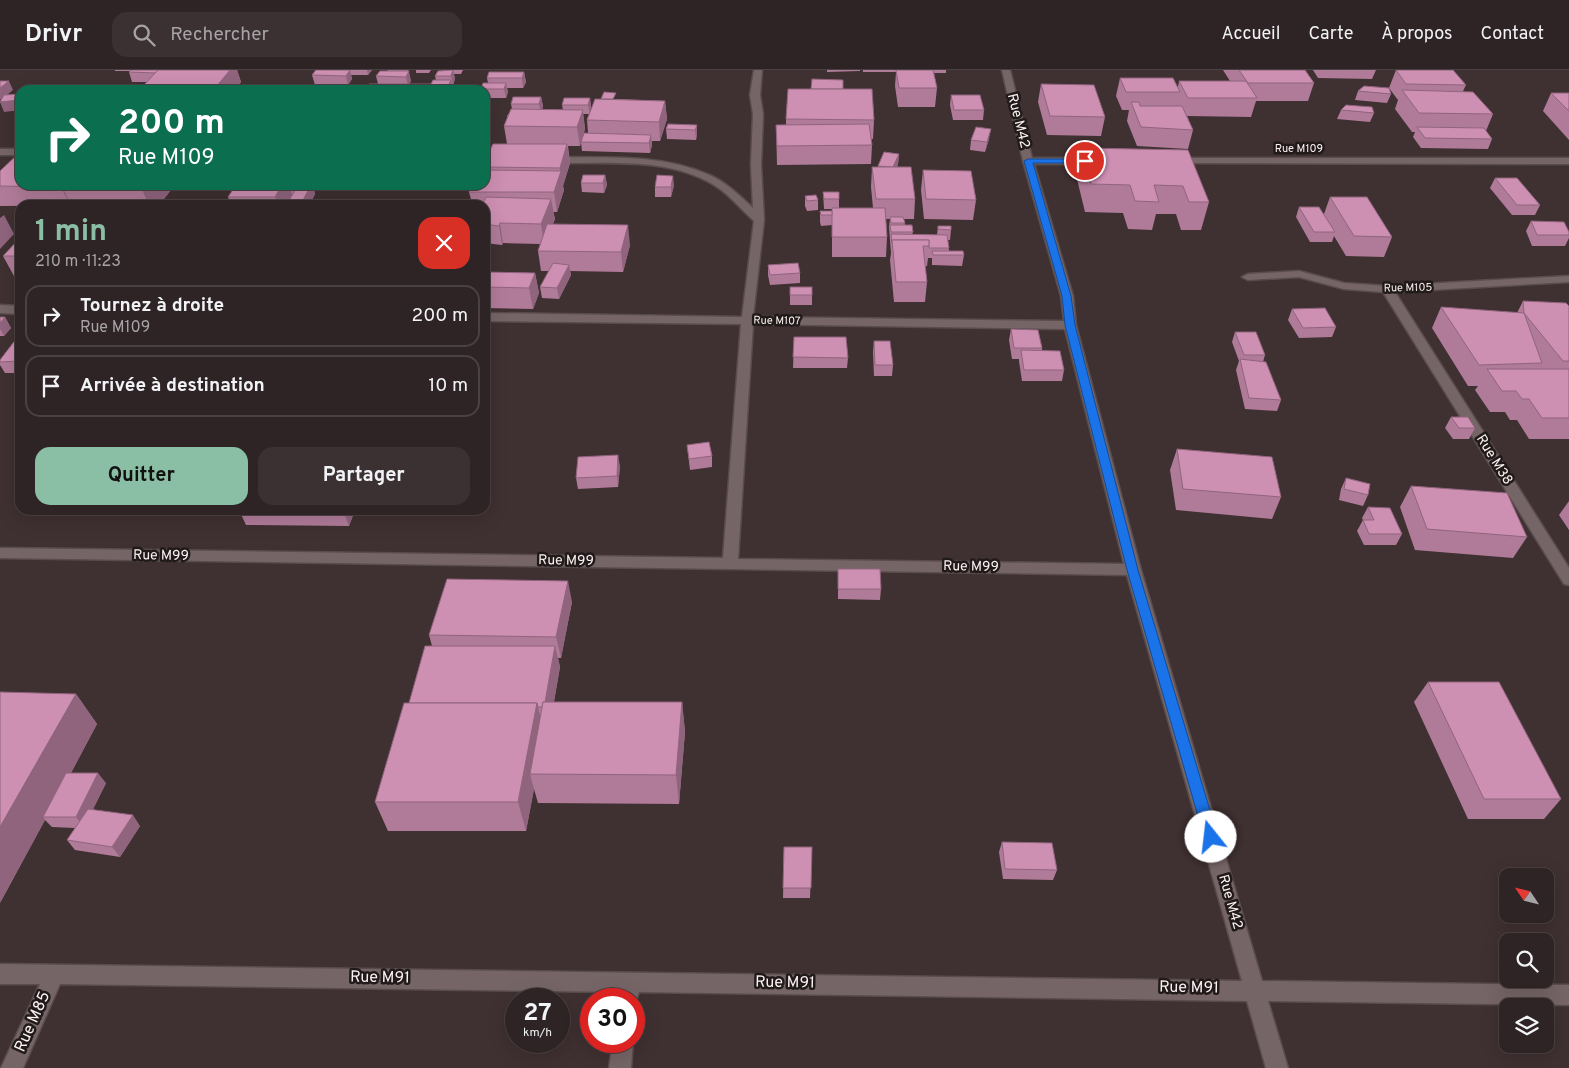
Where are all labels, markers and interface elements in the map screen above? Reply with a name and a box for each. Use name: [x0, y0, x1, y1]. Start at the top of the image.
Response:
search box: [112, 12, 462, 57]
text: Drivr: [25, 20, 82, 50]
icon: search: [130, 21, 158, 49]
text: Rechercher: [170, 23, 269, 47]
text: Accueil: [1221, 23, 1280, 46]
text: Carte: [1308, 23, 1353, 46]
text: À propos: [1381, 23, 1452, 46]
text: Contact: [1480, 23, 1544, 46]
street label: Rue M42: [1003, 92, 1033, 150]
text: 200 m: [118, 102, 225, 146]
icon: right: [35, 105, 100, 170]
pin: [1064, 140, 1106, 182]
street label: Rue M109: [1275, 142, 1323, 156]
text: Rue M109: [118, 145, 215, 172]
icon: arrive: [1071, 147, 1099, 175]
text: 1 min: [35, 214, 107, 251]
button: close: [418, 217, 470, 269]
text: 210 m · 11:23: [35, 252, 121, 272]
street label: Rue M105: [1384, 281, 1433, 295]
text: Tournez à droite: [80, 294, 224, 318]
icon: right: [37, 302, 65, 330]
text: 200 m: [412, 304, 468, 328]
street label: Rue M107: [753, 314, 801, 328]
text: Rue M109: [80, 318, 150, 338]
icon: arrive: [37, 372, 65, 400]
text: Arrivée à destination: [80, 374, 265, 398]
text: 10 m: [428, 374, 468, 398]
street label: Rue M38: [1472, 432, 1516, 488]
button: Quitter: [35, 447, 248, 505]
button: Partager: [258, 447, 470, 505]
street label: Rue M99: [133, 547, 189, 565]
street label: Rue M99: [538, 552, 594, 570]
street label: Rue M99: [943, 558, 999, 576]
position arrow: [1184, 810, 1236, 862]
north arrow: [1499, 868, 1554, 922]
map controls: [1499, 868, 1554, 1053]
street label: Rue M42: [1214, 873, 1246, 931]
button: search: [1499, 933, 1554, 988]
street label: Rue M91: [350, 967, 410, 989]
street label: Rue M91: [755, 972, 815, 994]
street label: Rue M91: [1159, 977, 1219, 999]
speed limit sign: 30: [580, 988, 645, 1053]
street label: Rue M85: [11, 989, 55, 1055]
text: 27: [523, 998, 552, 1030]
button: layers: [1499, 998, 1554, 1053]
text: km/h: [523, 1025, 552, 1041]

